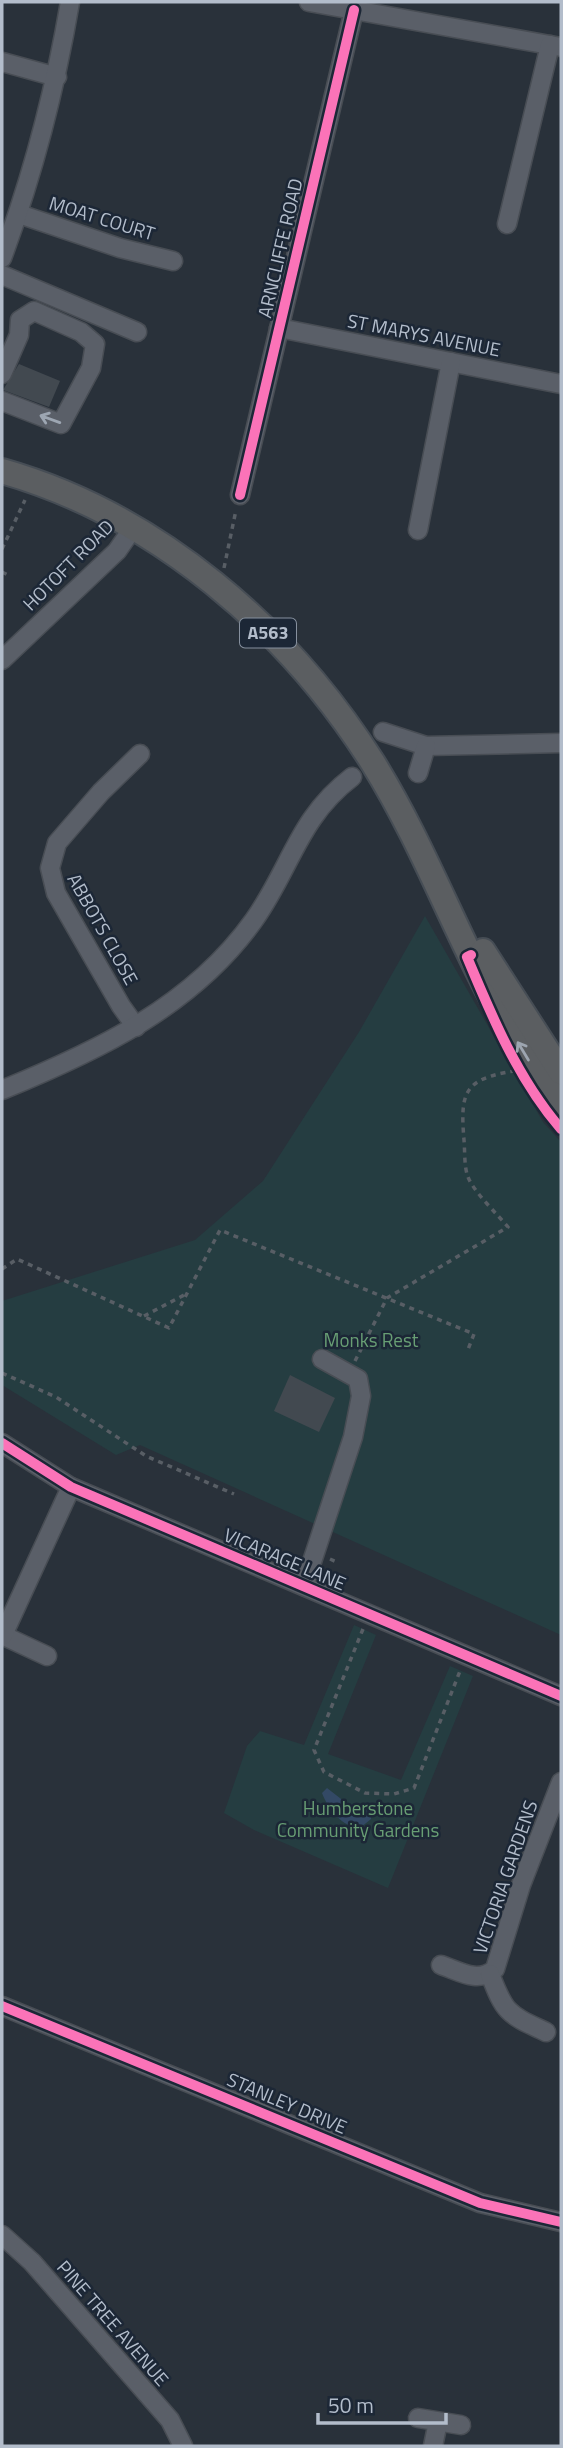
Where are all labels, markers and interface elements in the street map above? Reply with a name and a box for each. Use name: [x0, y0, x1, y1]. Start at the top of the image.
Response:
street label: ARNCLIFFE ROAD: [249, 175, 310, 320]
street label: MOAT COURT: [46, 188, 159, 247]
street label: ST MARYS AVENUE: [345, 305, 503, 364]
one-way arrow: [40, 412, 62, 424]
street label: HOTOFT ROAD: [15, 512, 120, 617]
road number: A563: [240, 618, 296, 648]
street label: ABBOTS CLOSE: [61, 868, 146, 990]
one-way arrow: [516, 1041, 530, 1061]
park label: Monks Rest: [324, 1325, 419, 1354]
street label: VICARAGE LANE: [220, 1520, 351, 1597]
park label: Humberstone Community Gardens: [277, 1793, 439, 1844]
street label: VICTORIA GARDENS: [465, 1796, 544, 1958]
street label: STANLEY DRIVE: [223, 2064, 352, 2141]
street label: PINE TREE AVENUE: [51, 2253, 176, 2392]
scale bar: [318, 2382, 446, 2426]
text: 50 m: [328, 2389, 374, 2421]

